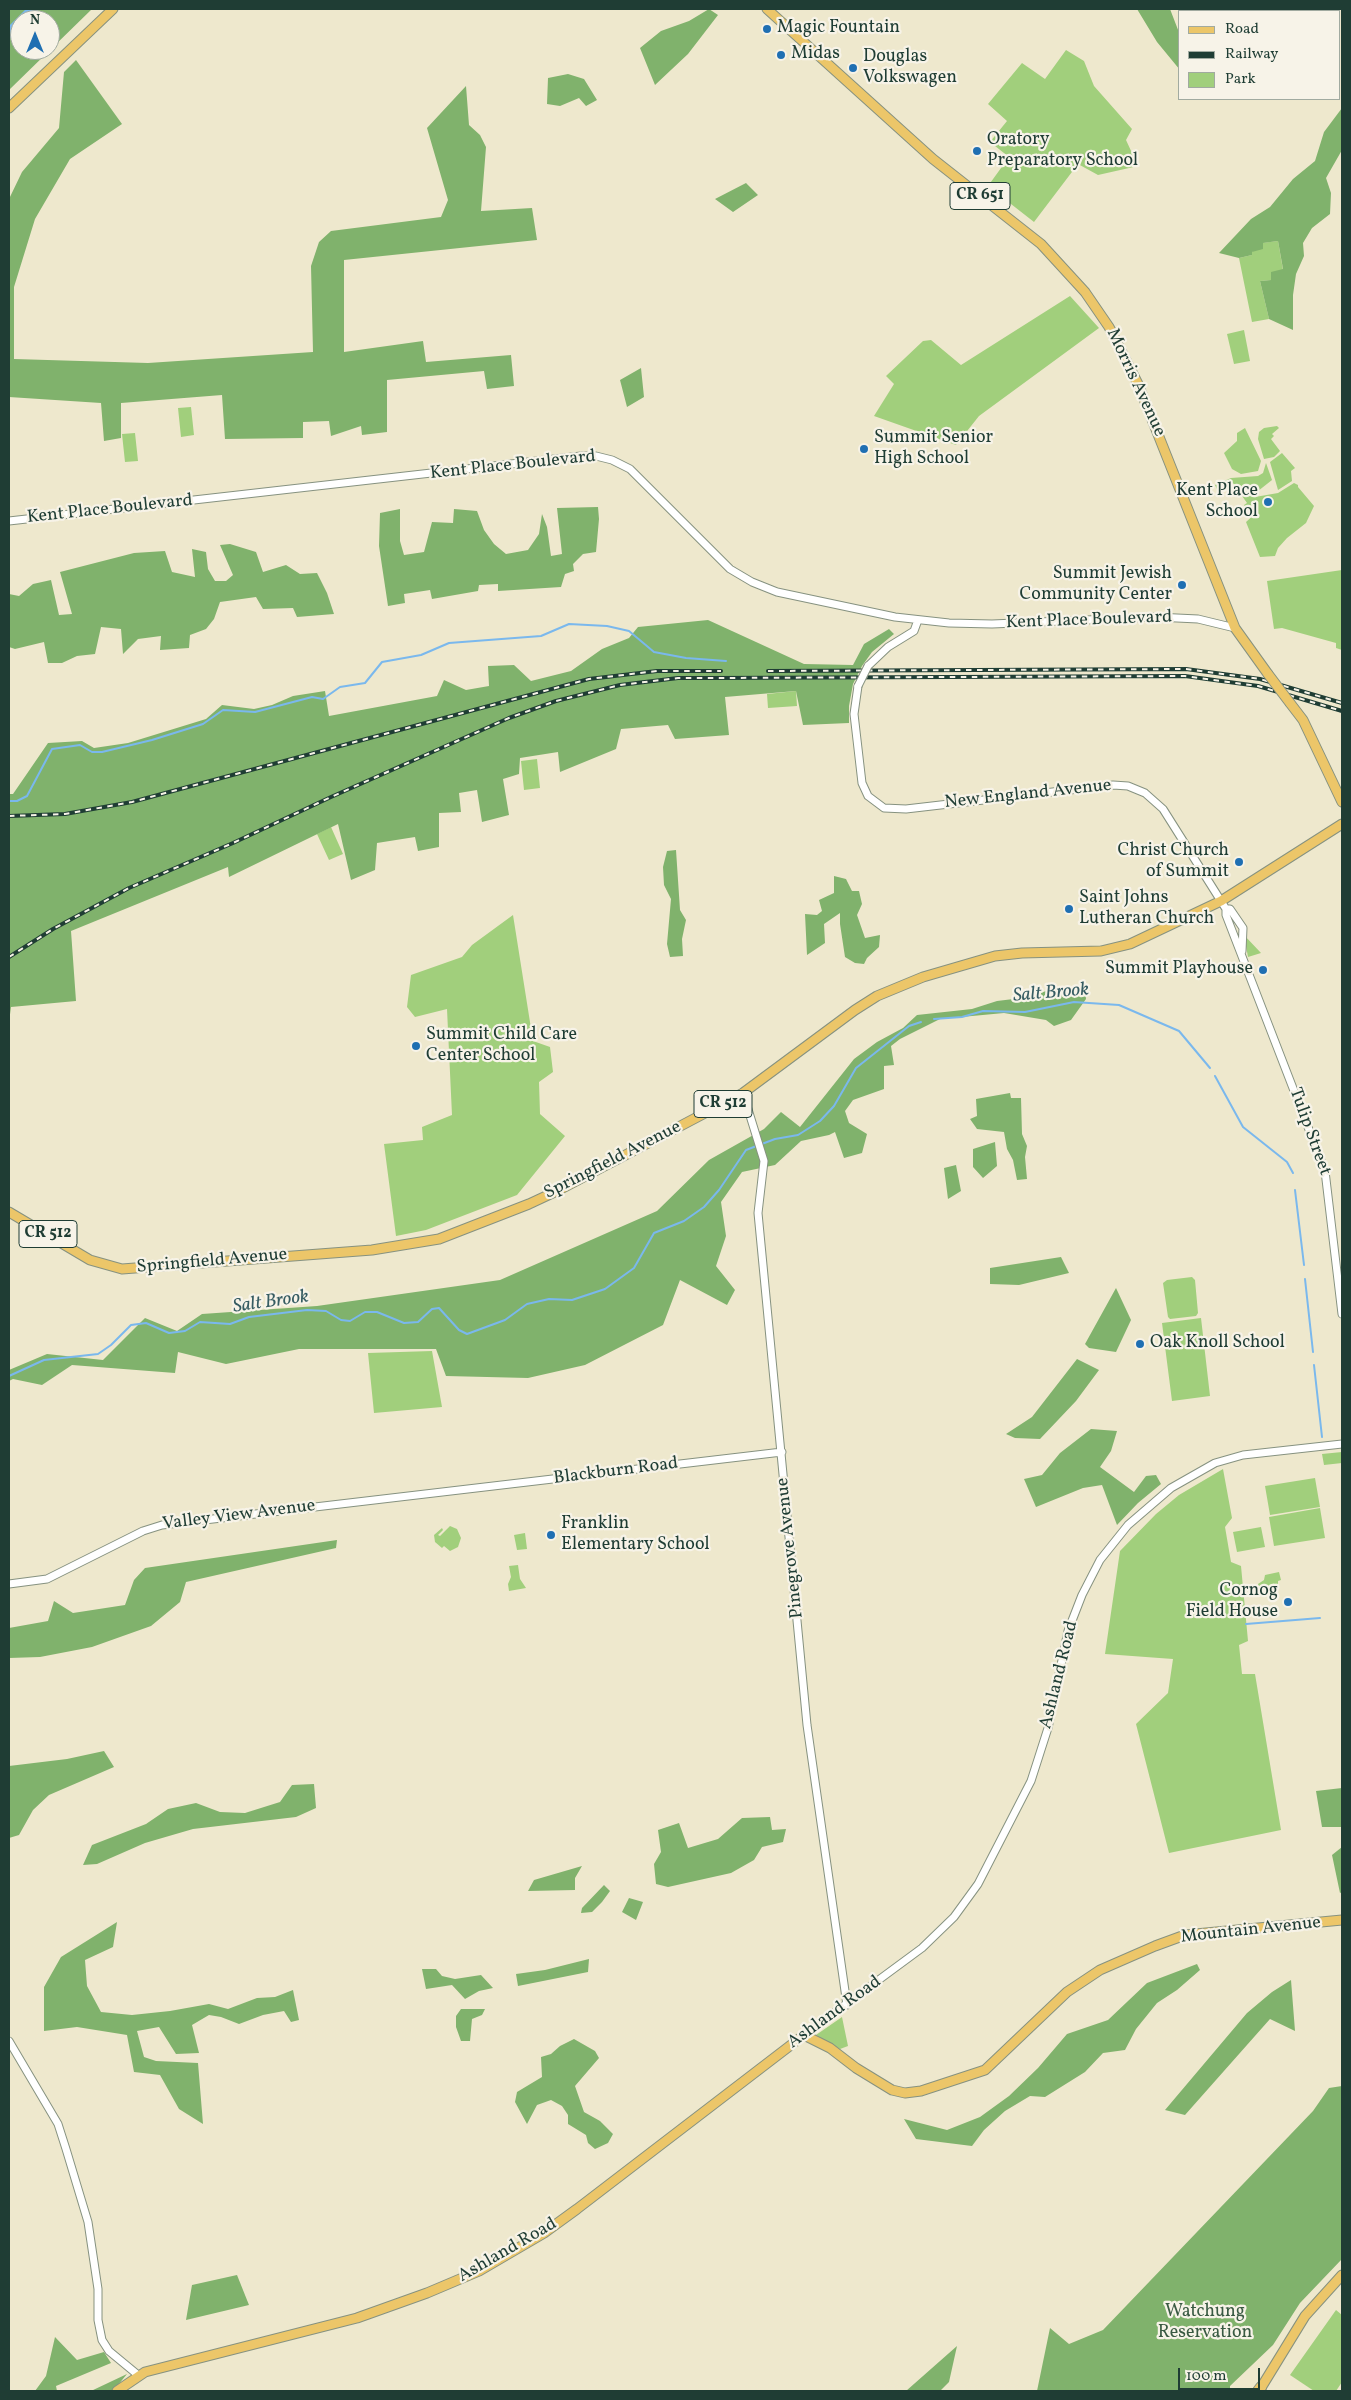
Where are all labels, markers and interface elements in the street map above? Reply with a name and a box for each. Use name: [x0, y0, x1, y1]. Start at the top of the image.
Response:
north arrow: [10, 10, 60, 60]
legend: [1178, 10, 1341, 100]
text: N: [30, 11, 40, 30]
place label: Magic Fountain: [777, 18, 900, 40]
text: Road: [1225, 19, 1259, 40]
marker: Magic Fountain: [761, 23, 773, 35]
place label: Midas: [791, 44, 840, 66]
text: Railway: [1225, 44, 1278, 65]
place label: Douglas Volkswagen: [863, 47, 957, 90]
marker: Midas: [775, 49, 787, 61]
marker: Douglas Volkswagen: [847, 62, 859, 74]
text: Park: [1225, 69, 1256, 90]
place label: Oratory Preparatory School: [987, 130, 1138, 172]
marker: Oratory Preparatory School: [971, 145, 983, 157]
road number: CR 651: [950, 182, 1010, 210]
street label: Morris Avenue: [1101, 326, 1169, 440]
place label: Summit Senior High School: [874, 428, 993, 470]
marker: Summit Senior High School: [858, 443, 870, 455]
street label: Kent Place Boulevard: [429, 447, 597, 485]
place label: Kent Place School: [1176, 481, 1258, 524]
street label: Kent Place Boulevard: [26, 491, 194, 529]
marker: Kent Place School: [1262, 496, 1274, 508]
place label: Summit Jewish Community Center: [1020, 564, 1172, 606]
marker: Summit Jewish Community Center: [1176, 579, 1188, 591]
street label: Kent Place Boulevard: [1005, 607, 1173, 635]
street label: New England Avenue: [943, 775, 1113, 815]
place label: Christ Church of Summit: [1117, 841, 1229, 884]
marker: Christ Church of Summit: [1233, 856, 1245, 868]
place label: Saint Johns Lutheran Church: [1079, 888, 1214, 931]
marker: Saint Johns Lutheran Church: [1063, 903, 1075, 915]
place label: Summit Playhouse: [1105, 959, 1253, 981]
marker: Summit Playhouse: [1257, 964, 1269, 976]
water label: Salt Brook: [1012, 979, 1090, 1009]
place label: Summit Child Care Center School: [426, 1025, 577, 1068]
marker: Summit Child Care Center School: [410, 1040, 422, 1052]
street label: Tulip Street: [1283, 1085, 1335, 1179]
road number: CR 512: [694, 1090, 752, 1118]
street label: Springfield Avenue: [541, 1117, 685, 1205]
road number: CR 512: [19, 1220, 77, 1248]
street label: Springfield Avenue: [136, 1245, 288, 1279]
water label: Salt Brook: [232, 1286, 310, 1320]
place label: Oak Knoll School: [1150, 1333, 1285, 1355]
marker: Oak Knoll School: [1134, 1338, 1146, 1350]
street label: Blackburn Road: [552, 1454, 680, 1490]
street label: Pinegrove Avenue: [773, 1476, 809, 1620]
street label: Valley View Avenue: [161, 1496, 317, 1536]
place label: Franklin Elementary School: [561, 1514, 710, 1556]
marker: Franklin Elementary School: [545, 1529, 557, 1541]
place label: Cornog Field House: [1186, 1581, 1278, 1624]
marker: Cornog Field House: [1282, 1596, 1294, 1608]
street label: Ashland Road: [1036, 1619, 1084, 1731]
street label: Mountain Avenue: [1180, 1913, 1322, 1949]
street label: Ashland Road: [784, 1972, 886, 2054]
street label: Ashland Road: [455, 2214, 561, 2288]
park label: Watchung Reservation: [1158, 2302, 1252, 2344]
scale bar: [1181, 2358, 1264, 2390]
text: 100 m: [1186, 2366, 1226, 2387]

